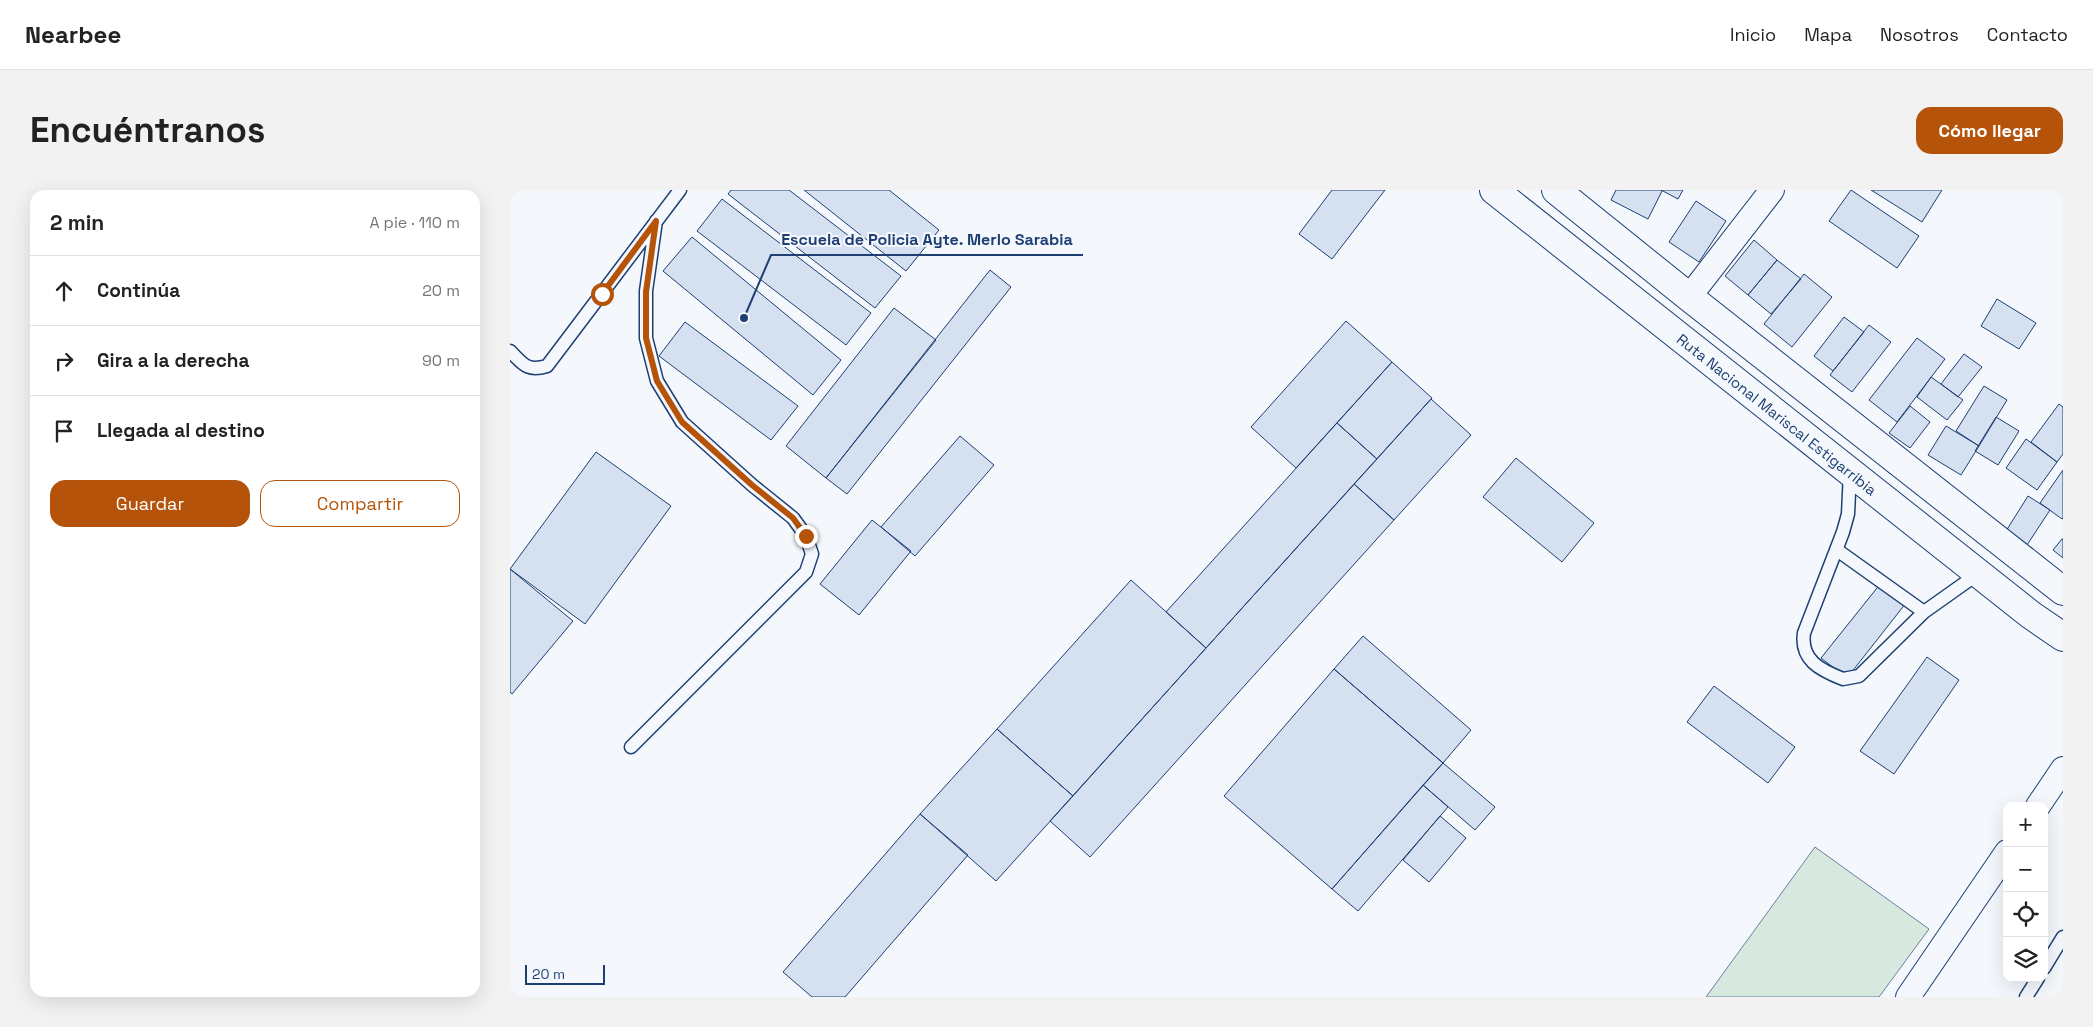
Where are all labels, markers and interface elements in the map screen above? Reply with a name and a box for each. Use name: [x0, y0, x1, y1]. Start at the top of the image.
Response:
text: Nearbee: [25, 19, 121, 50]
text: Inicio: [1730, 23, 1776, 46]
text: Mapa: [1804, 23, 1852, 46]
text: Nosotros: [1880, 23, 1959, 46]
text: Contacto: [1987, 23, 2068, 46]
button: Cómo llegar: [1916, 107, 2063, 154]
text: Encuéntranos: [30, 108, 265, 152]
text: 2 min: [50, 209, 104, 236]
text: A pie · 110 m: [370, 212, 460, 233]
callout: Escuela de Policia Ayte. Merlo Sarabia: [771, 224, 1083, 255]
text: Escuela de Policia Ayte. Merlo Sarabia: [781, 229, 1073, 250]
icon: ahead: [50, 277, 78, 305]
text: Continúa: [97, 278, 180, 303]
text: 20 m: [422, 280, 460, 301]
route start: [591, 283, 614, 306]
street label: Ruta Nacional Mariscal Estigarribia: [1673, 329, 1881, 499]
icon: right: [50, 347, 78, 375]
text: Gira a la derecha: [97, 348, 249, 373]
text: 90 m: [422, 350, 460, 371]
icon: arrive: [50, 417, 78, 445]
text: Llegada al destino: [97, 418, 265, 443]
button: Guardar: [50, 480, 250, 527]
button: Compartir: [260, 480, 460, 527]
route end: [795, 525, 818, 548]
map controls: [2003, 802, 2048, 982]
button: +: [2003, 802, 2048, 847]
button: −: [2003, 847, 2048, 892]
button: locate: [2003, 892, 2048, 937]
button: layers: [2003, 937, 2048, 982]
scale bar: [525, 962, 605, 985]
text: 20 m: [532, 965, 565, 983]

